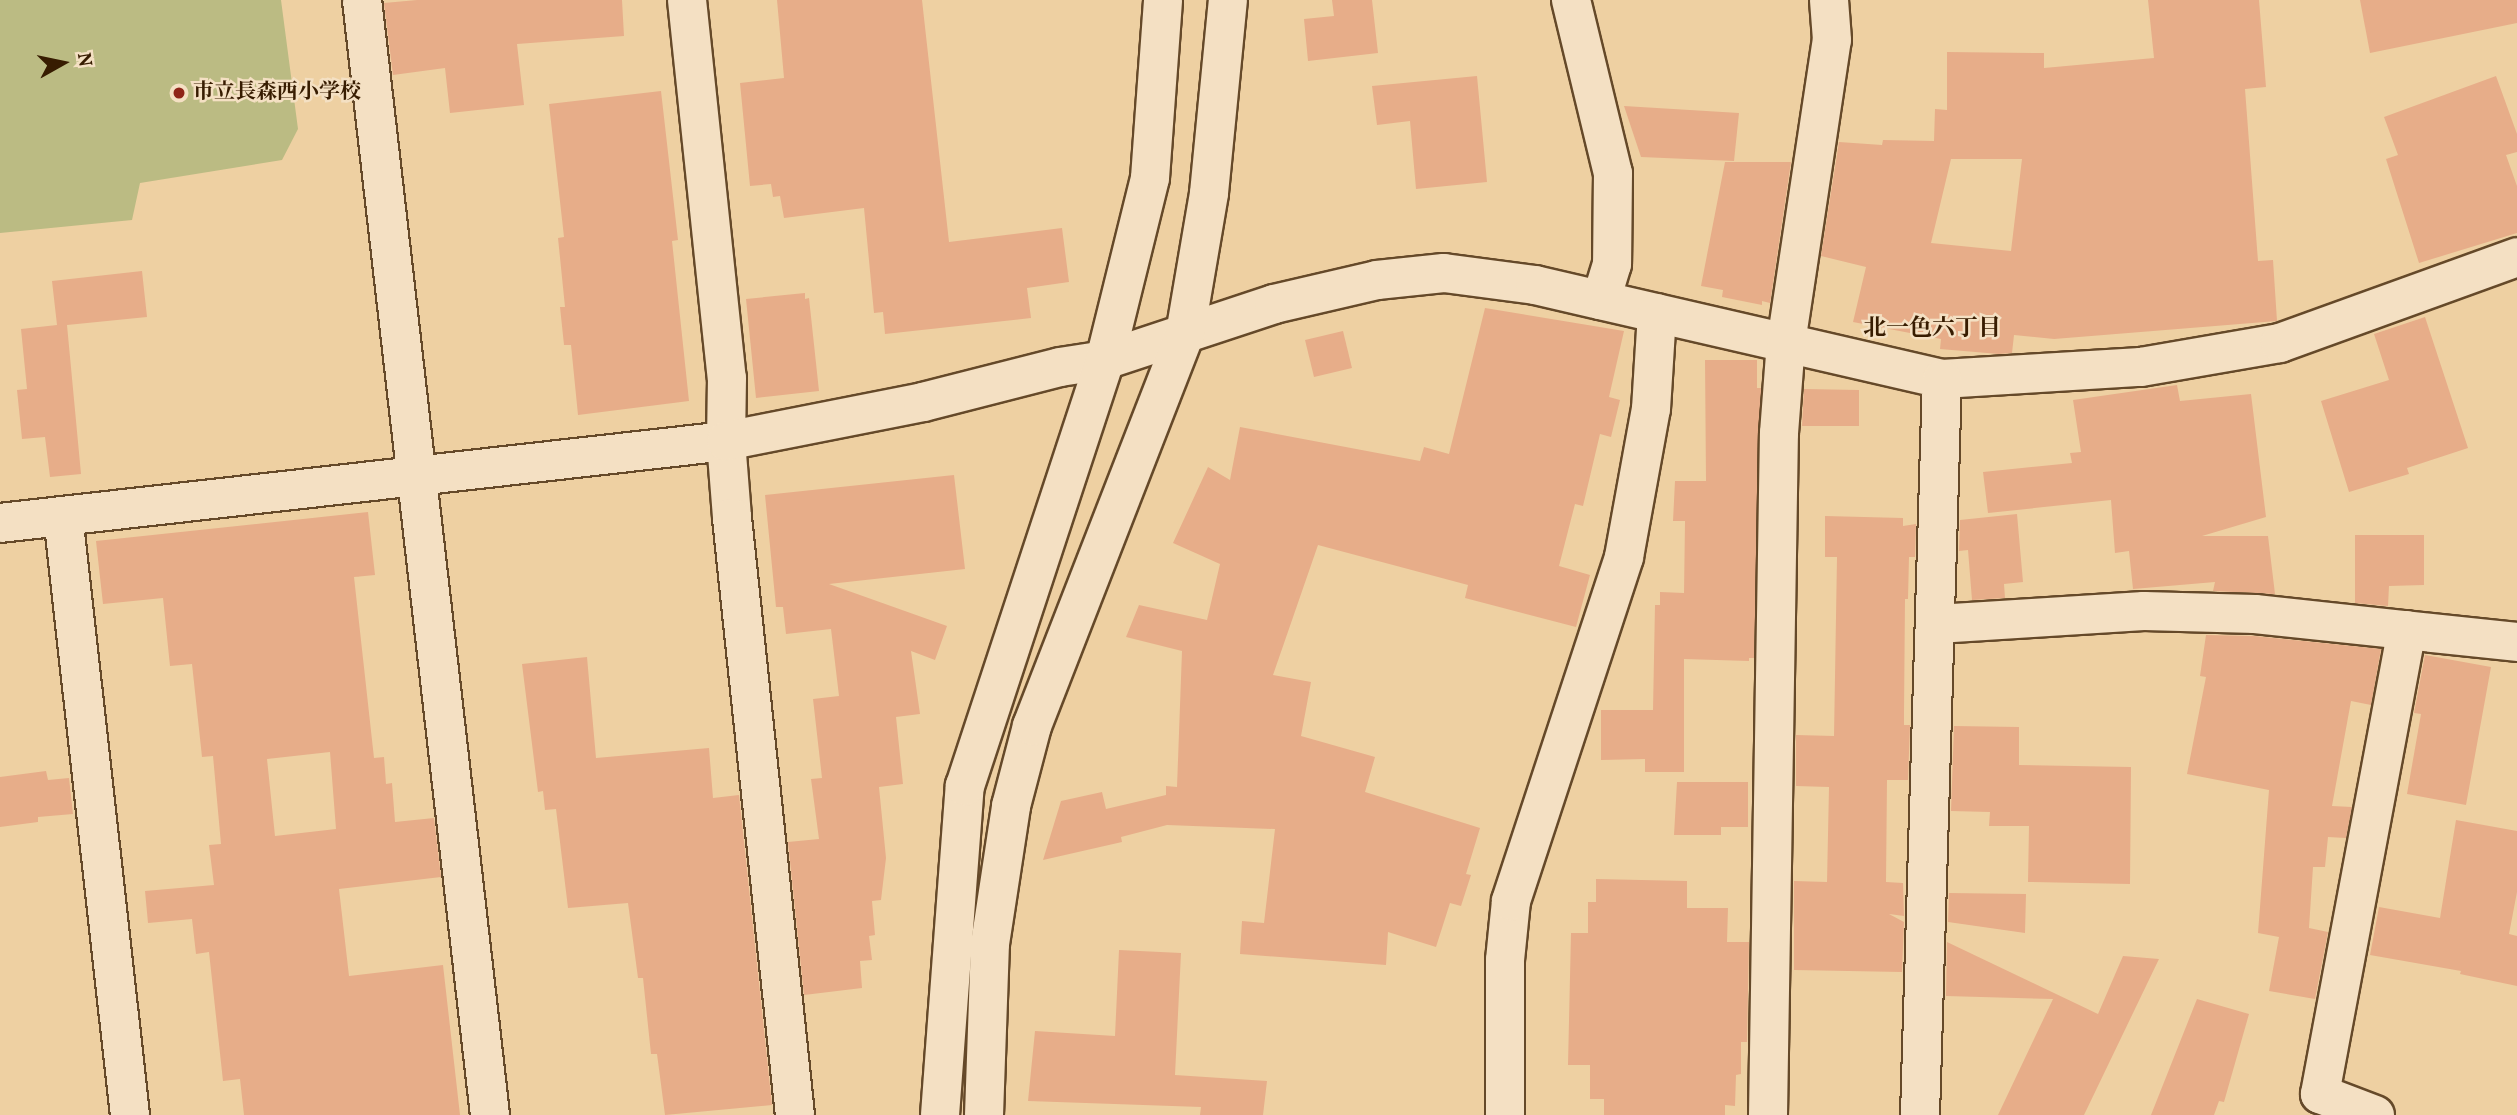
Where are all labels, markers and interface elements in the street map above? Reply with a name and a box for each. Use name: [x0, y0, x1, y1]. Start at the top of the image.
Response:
north arrow: [28, 28, 98, 98]
text: N: [70, 51, 98, 69]
place label: 市立長森西小学校: [193, 80, 361, 106]
marker: 市立長森西小学校: [171, 85, 187, 101]
district label: 北一色六丁目: [1863, 315, 2001, 343]

